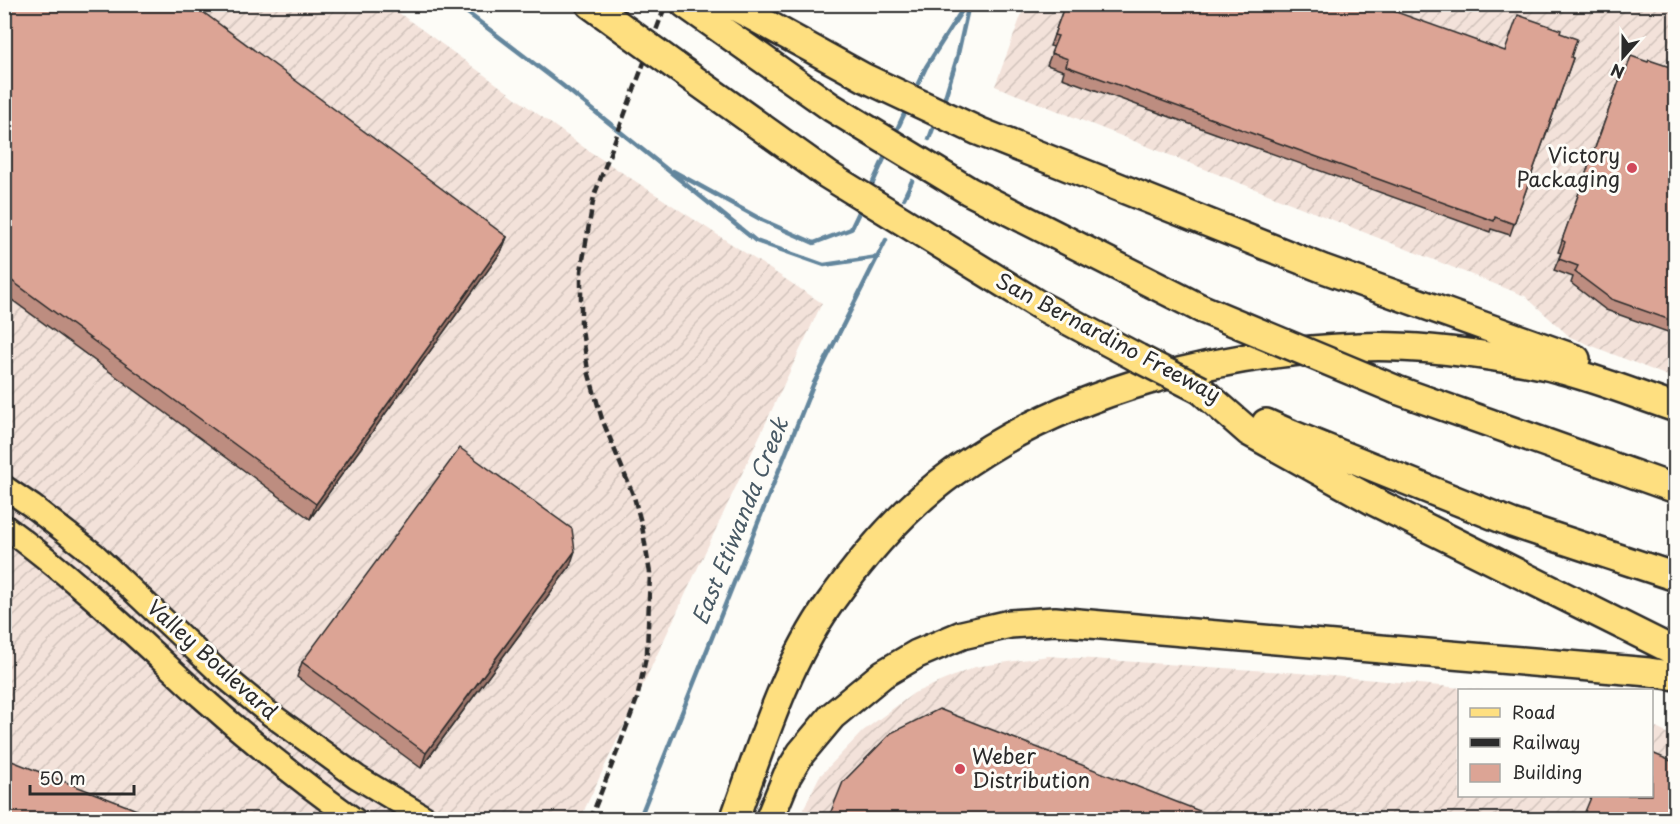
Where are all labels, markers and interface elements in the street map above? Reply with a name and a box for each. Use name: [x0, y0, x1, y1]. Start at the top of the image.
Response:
north arrow: [1593, 27, 1653, 87]
text: N: [1607, 58, 1627, 85]
place label: Victory Packaging: [1516, 138, 1620, 194]
marker: Victory Packaging: [1625, 161, 1639, 175]
street label: San Bernardino Freeway: [991, 263, 1227, 409]
water label: East Etiwanda Creek: [682, 411, 796, 629]
street label: Valley Boulevard: [141, 591, 286, 726]
legend: [1458, 689, 1653, 797]
text: Road: [1512, 698, 1556, 725]
text: Railway: [1512, 728, 1580, 755]
place label: Weber Distribution: [972, 739, 1090, 795]
scale bar: [30, 758, 134, 796]
text: Building: [1512, 758, 1582, 785]
marker: Weber Distribution: [953, 762, 967, 776]
text: 50 m: [39, 764, 86, 791]

